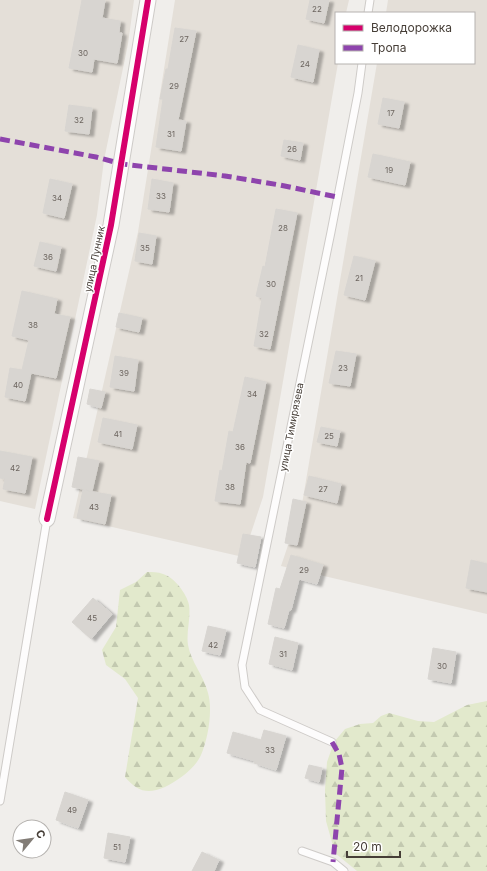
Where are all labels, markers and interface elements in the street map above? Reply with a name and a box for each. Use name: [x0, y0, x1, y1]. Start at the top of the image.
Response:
house number: 22: [312, 4, 322, 14]
legend: [335, 12, 475, 64]
text: Велодорожка: [371, 20, 452, 35]
house number: 27: [179, 34, 189, 44]
text: Тропа: [371, 40, 406, 55]
house number: 30: [78, 48, 88, 58]
house number: 24: [300, 59, 310, 69]
house number: 29: [169, 81, 179, 91]
house number: 17: [387, 108, 395, 118]
house number: 32: [74, 115, 84, 125]
house number: 31: [167, 129, 175, 139]
house number: 26: [287, 144, 297, 154]
house number: 19: [385, 165, 393, 175]
house number: 33: [156, 191, 166, 201]
house number: 34: [52, 193, 62, 203]
house number: 28: [278, 223, 288, 233]
street label: улица Лунник: [81, 224, 107, 293]
house number: 35: [140, 243, 150, 253]
house number: 36: [43, 252, 53, 262]
house number: 21: [355, 273, 363, 283]
house number: 30: [266, 279, 276, 289]
house number: 38: [28, 320, 38, 330]
house number: 32: [259, 329, 269, 339]
house number: 23: [338, 363, 348, 373]
house number: 39: [119, 368, 129, 378]
house number: 40: [13, 380, 23, 390]
street label: улица Тимирязева: [276, 382, 306, 472]
house number: 34: [247, 389, 257, 399]
house number: 41: [114, 429, 122, 439]
house number: 25: [324, 431, 334, 441]
house number: 36: [235, 442, 245, 452]
house number: 42: [10, 463, 20, 473]
house number: 38: [225, 482, 235, 492]
house number: 27: [318, 484, 328, 494]
house number: 43: [89, 502, 99, 512]
house number: 29: [299, 565, 309, 575]
house number: 45: [87, 613, 97, 623]
house number: 42: [208, 640, 218, 650]
house number: 31: [279, 649, 287, 659]
house number: 30: [437, 661, 447, 671]
house number: 33: [265, 745, 275, 755]
house number: 49: [67, 805, 77, 815]
north arrow: [12, 819, 52, 859]
text: С: [33, 827, 49, 841]
scale bar: [347, 833, 400, 859]
text: 20 m: [353, 839, 382, 854]
house number: 51: [113, 842, 121, 852]

